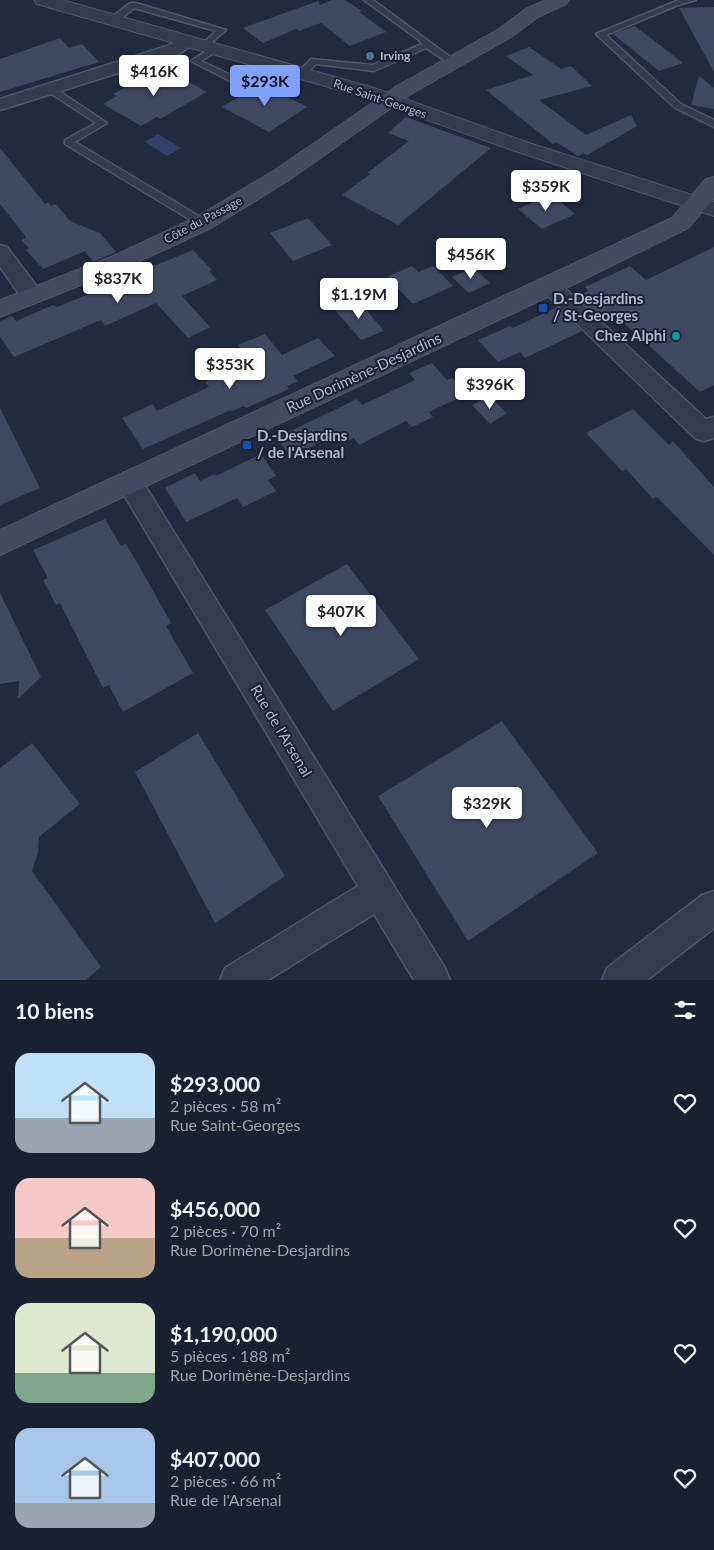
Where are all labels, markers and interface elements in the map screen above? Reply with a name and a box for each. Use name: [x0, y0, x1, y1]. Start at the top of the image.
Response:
place label: Irving: [380, 48, 411, 63]
marker: Irving: [364, 50, 376, 62]
pin: $416K: [119, 54, 189, 97]
text: $416K: [130, 61, 178, 80]
pin: $293K: [230, 64, 300, 107]
text: $293K: [241, 71, 289, 90]
street label: Rue Saint-Georges: [332, 76, 429, 122]
pin: $359K: [511, 170, 581, 212]
text: $359K: [522, 176, 570, 195]
street label: Côte du Passage: [161, 193, 245, 247]
pin: $456K: [436, 238, 506, 280]
text: $456K: [447, 244, 495, 263]
pin: $837K: [83, 262, 153, 304]
text: $837K: [94, 268, 142, 287]
pin: $1.19M: [318, 278, 400, 320]
text: $1.19M: [331, 284, 387, 303]
place label: D.-Desjardins / St-Georges: [553, 289, 644, 324]
marker: D.-Desjardins / St-Georges: [537, 302, 549, 314]
place label: Chez Alphi: [595, 326, 666, 344]
street label: Rue Dorimène-Desjardins: [283, 328, 444, 416]
marker: Chez Alphi: [670, 330, 682, 342]
pin: $353K: [195, 348, 265, 390]
text: $353K: [206, 354, 254, 373]
pin: $396K: [455, 368, 525, 410]
text: $396K: [466, 374, 514, 393]
place label: D.-Desjardins / de l'Arsenal: [257, 426, 348, 461]
marker: D.-Desjardins / de l'Arsenal: [241, 439, 253, 451]
pin: $407K: [306, 594, 376, 637]
text: $407K: [317, 601, 365, 620]
street label: Rue de l'Arsenal: [247, 681, 316, 780]
pin: $329K: [452, 786, 522, 829]
text: $329K: [463, 793, 511, 812]
icon: filters: [671, 996, 699, 1024]
text: 10 biens: [15, 998, 94, 1023]
text: $293,000: [170, 1071, 260, 1096]
icon: home: [55, 1073, 115, 1133]
icon: heart: [671, 1089, 699, 1117]
text: 2 pièces · 58 m²: [170, 1096, 281, 1115]
text: Rue Saint-Georges: [170, 1115, 300, 1134]
text: $456,000: [170, 1196, 260, 1221]
icon: home: [55, 1198, 115, 1258]
icon: heart: [671, 1214, 699, 1242]
text: 2 pièces · 70 m²: [170, 1221, 281, 1240]
text: Rue Dorimène-Desjardins: [170, 1240, 350, 1259]
text: $1,190,000: [170, 1321, 277, 1346]
icon: home: [55, 1323, 115, 1383]
icon: heart: [671, 1339, 699, 1367]
text: 5 pièces · 188 m²: [170, 1346, 290, 1365]
text: Rue Dorimène-Desjardins: [170, 1365, 350, 1384]
text: $407,000: [170, 1446, 260, 1471]
icon: home: [55, 1448, 115, 1508]
icon: heart: [671, 1464, 699, 1492]
text: 2 pièces · 66 m²: [170, 1471, 281, 1490]
text: Rue de l'Arsenal: [170, 1490, 281, 1509]

